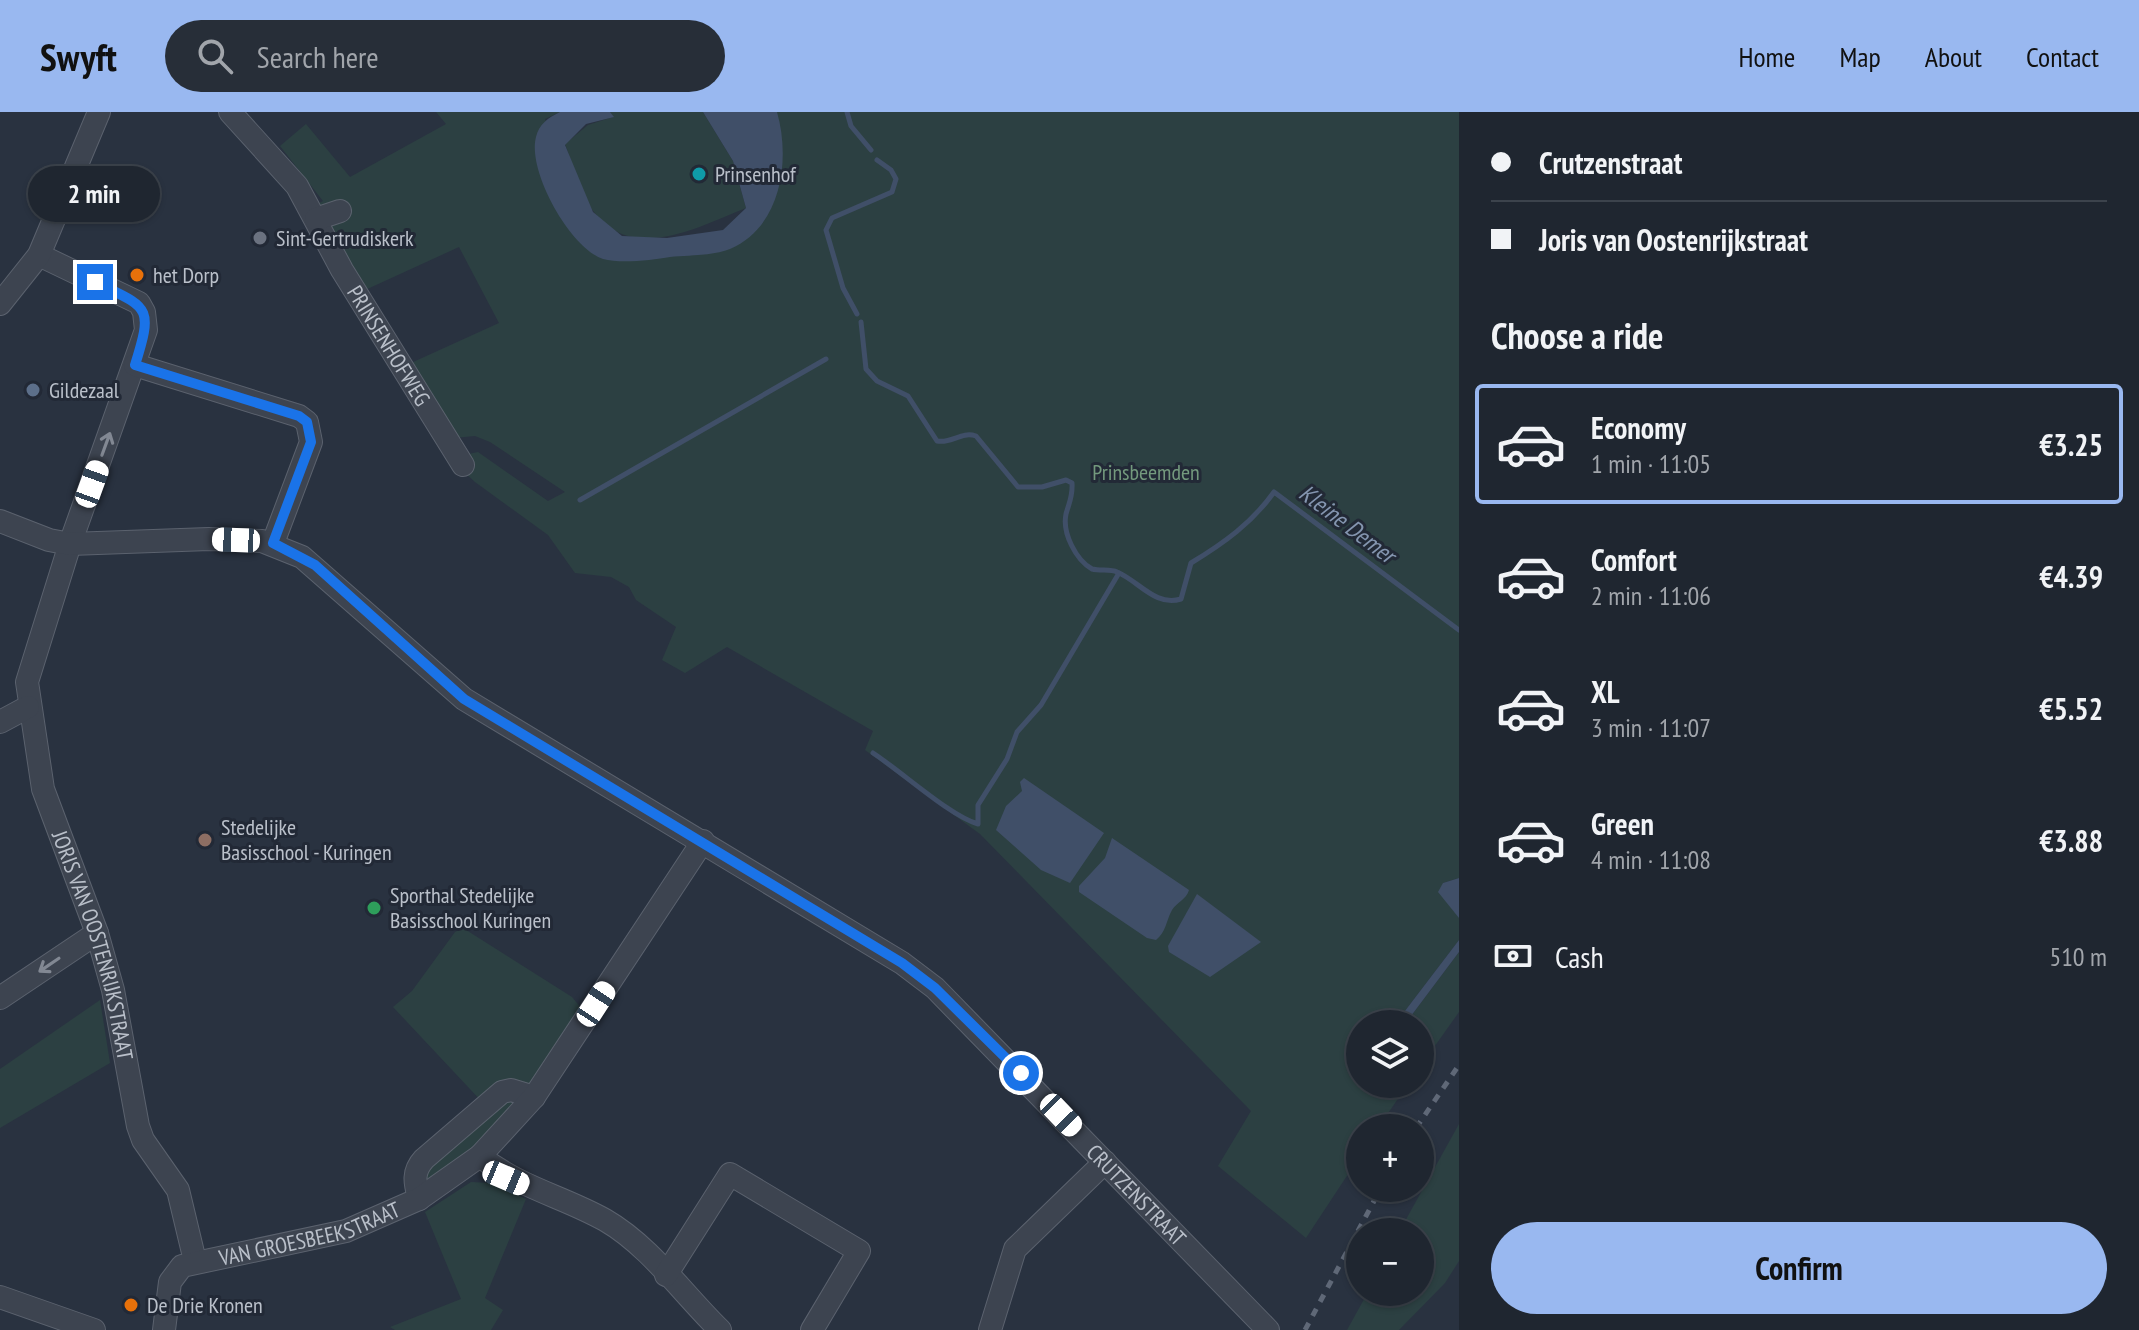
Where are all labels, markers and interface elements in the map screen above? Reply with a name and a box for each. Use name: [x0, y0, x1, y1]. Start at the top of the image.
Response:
search box: [165, 20, 725, 92]
text: Swyft: [40, 32, 117, 81]
icon: search: [193, 34, 237, 78]
text: Search here: [257, 37, 379, 76]
text: Home: [1739, 38, 1795, 75]
text: Map: [1839, 38, 1881, 75]
text: About: [1925, 38, 1982, 75]
text: Contact: [2026, 38, 2099, 75]
text: Crutzenstraat: [1539, 143, 1683, 182]
place label: Prinsenhof: [715, 160, 797, 188]
marker: Prinsenhof: [690, 165, 708, 183]
callout: 2 min: [29, 166, 161, 222]
text: 2 min: [68, 177, 120, 210]
text: Joris van Oostenrijkstraat: [1539, 220, 1808, 259]
place label: Sint-Gertrudiskerk: [276, 224, 414, 252]
marker: Sint-Gertrudiskerk: [251, 229, 269, 247]
place label: het Dorp: [153, 261, 219, 289]
route end: [77, 264, 113, 300]
marker: het Dorp: [128, 266, 146, 284]
street label: PRINSENHOFWEG: [341, 280, 437, 411]
text: Choose a ride: [1491, 312, 1663, 359]
place label: Gildezaal: [49, 376, 120, 404]
marker: Gildezaal: [24, 381, 42, 399]
icon: car: [1495, 408, 1567, 480]
text: Economy: [1591, 408, 1686, 447]
text: €3.25: [2039, 425, 2103, 464]
one-way arrow: [100, 432, 115, 457]
text: 1 min · 11:05: [1591, 447, 1711, 480]
car: [73, 457, 111, 511]
park label: Prinsbeemden: [1092, 458, 1200, 486]
water label: Kleine Demer: [1293, 477, 1404, 572]
car: [212, 527, 260, 553]
icon: car: [1495, 540, 1567, 612]
text: Comfort: [1591, 540, 1677, 579]
text: €4.39: [2039, 557, 2103, 596]
text: 2 min · 11:06: [1591, 579, 1711, 612]
icon: car: [1495, 672, 1567, 744]
text: XL: [1591, 672, 1620, 711]
text: €5.52: [2039, 689, 2103, 728]
text: 3 min · 11:07: [1591, 711, 1711, 744]
icon: car: [1495, 804, 1567, 876]
text: Green: [1591, 804, 1654, 843]
place label: Stedelijke Basisschool - Kuringen: [221, 813, 392, 866]
text: €3.88: [2039, 821, 2103, 860]
street label: JORIS VAN OOSTENRIJKSTRAAT: [46, 826, 140, 1063]
marker: Stedelijke Basisschool - Kuringen: [196, 831, 214, 849]
text: 4 min · 11:08: [1591, 843, 1711, 876]
place label: Sporthal Stedelijke Basisschool Kuringen: [390, 881, 551, 934]
marker: Sporthal Stedelijke Basisschool Kuringen: [365, 899, 383, 917]
icon: cash: [1491, 934, 1535, 978]
text: Cash: [1555, 937, 1604, 976]
text: 510 m: [2049, 940, 2107, 973]
one-way arrow: [38, 957, 60, 974]
car: [573, 977, 619, 1031]
map controls: [1346, 1010, 1434, 1306]
button: layers: [1346, 1010, 1434, 1098]
route start: [1003, 1055, 1039, 1091]
car: [1036, 1089, 1086, 1141]
button: +: [1346, 1114, 1434, 1202]
street label: CRUTZENSTRAAT: [1081, 1138, 1192, 1252]
car: [479, 1158, 533, 1198]
street label: VAN GROESBEEKSTRAAT: [215, 1195, 404, 1272]
button: −: [1346, 1218, 1434, 1306]
button: Confirm: [1491, 1222, 2107, 1314]
place label: De Drie Kronen: [147, 1291, 263, 1319]
marker: De Drie Kronen: [122, 1296, 140, 1314]

